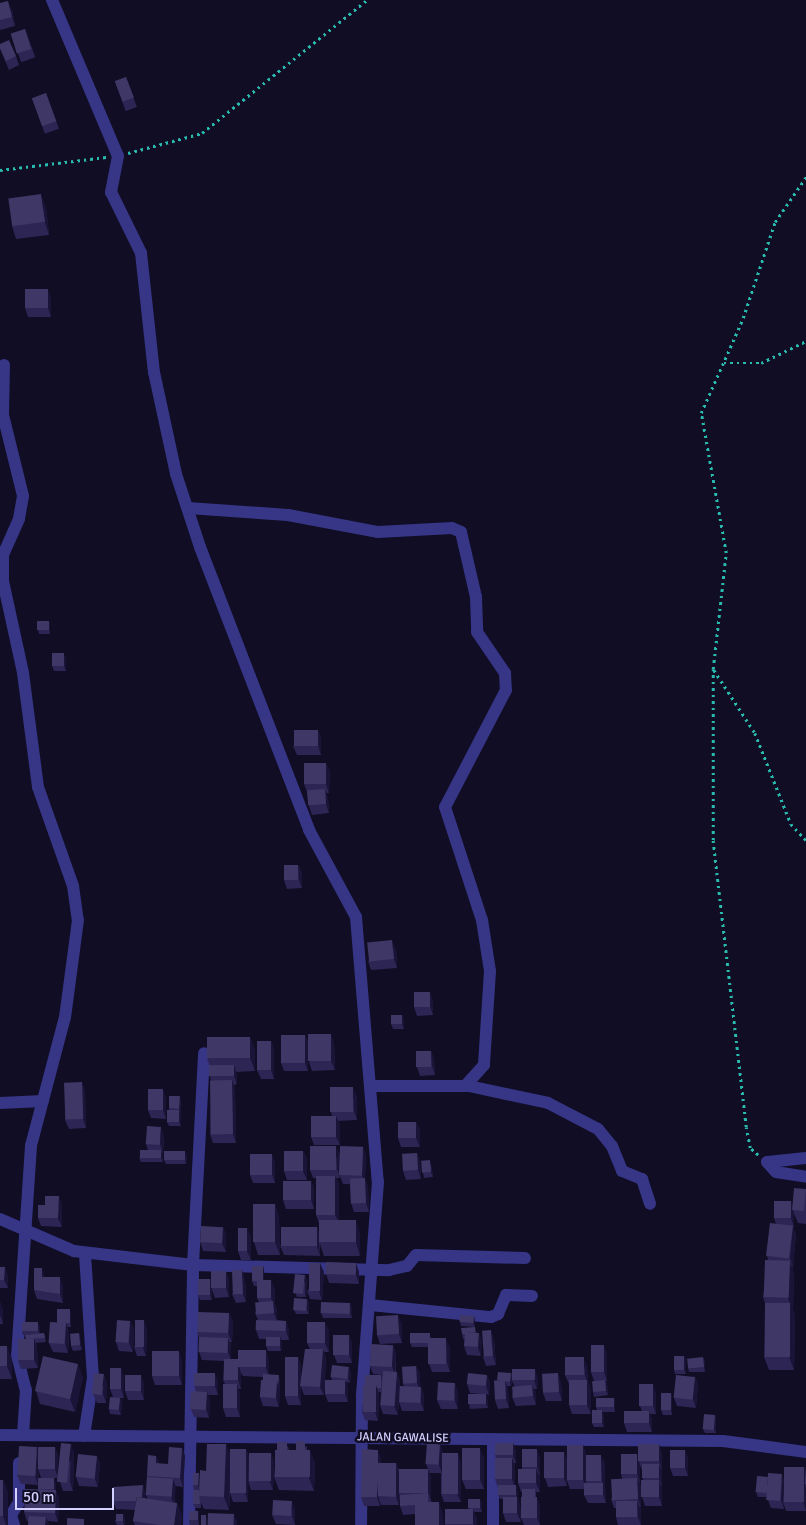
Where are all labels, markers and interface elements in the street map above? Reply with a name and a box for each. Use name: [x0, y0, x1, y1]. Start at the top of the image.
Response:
street label: JALAN GAWALISE: [357, 1430, 449, 1446]
scale bar: [18, 1478, 116, 1510]
text: 50 m: [23, 1488, 54, 1506]

